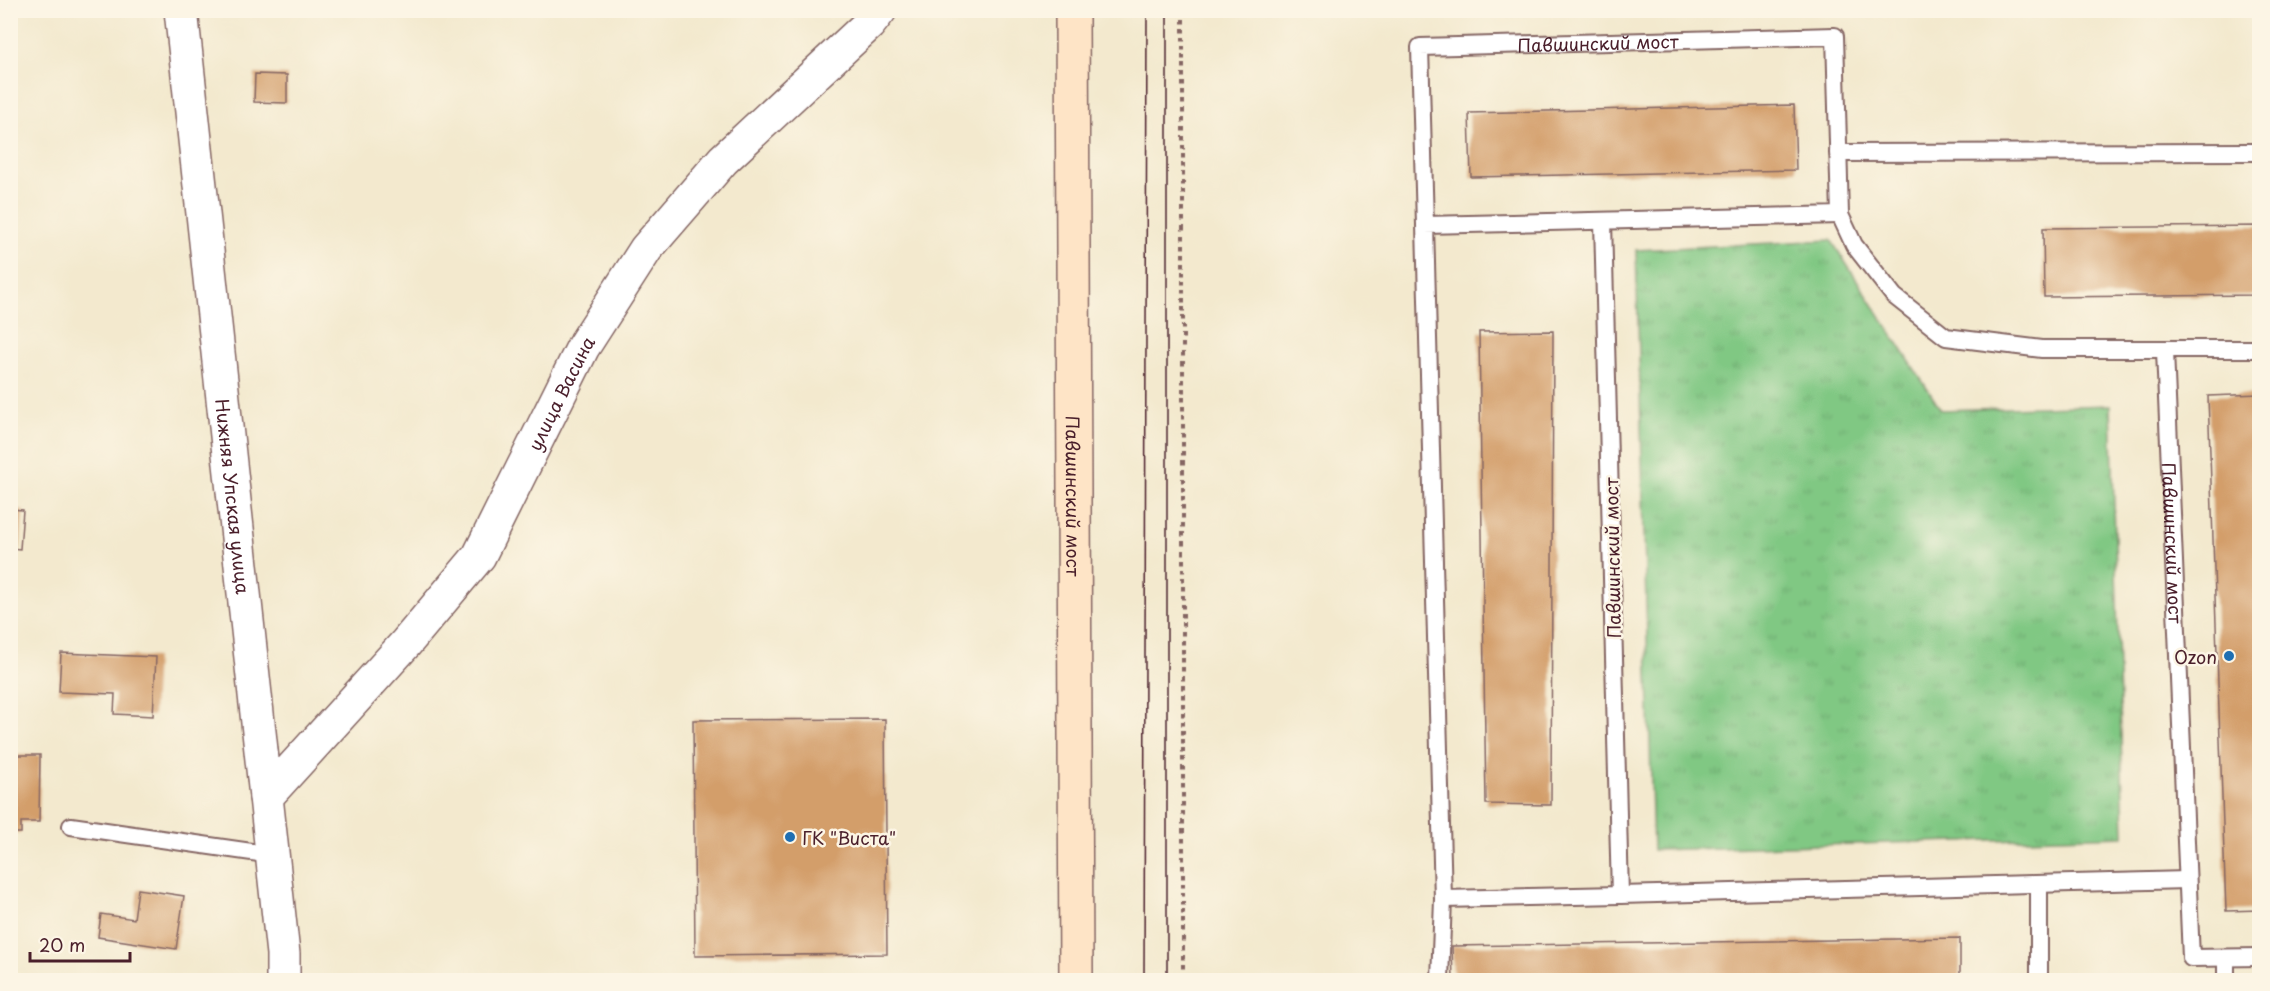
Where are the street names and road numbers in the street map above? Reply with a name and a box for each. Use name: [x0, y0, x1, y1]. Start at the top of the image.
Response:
street label: Павшинский мост: [1517, 27, 1679, 58]
street label: улица Васина: [520, 329, 601, 455]
street label: Нижняя Упская улица: [210, 397, 258, 596]
street label: Павшинский мост: [1060, 415, 1088, 577]
street label: Павшинский мост: [2156, 462, 2190, 624]
street label: Павшинский мост: [1597, 477, 1627, 639]

